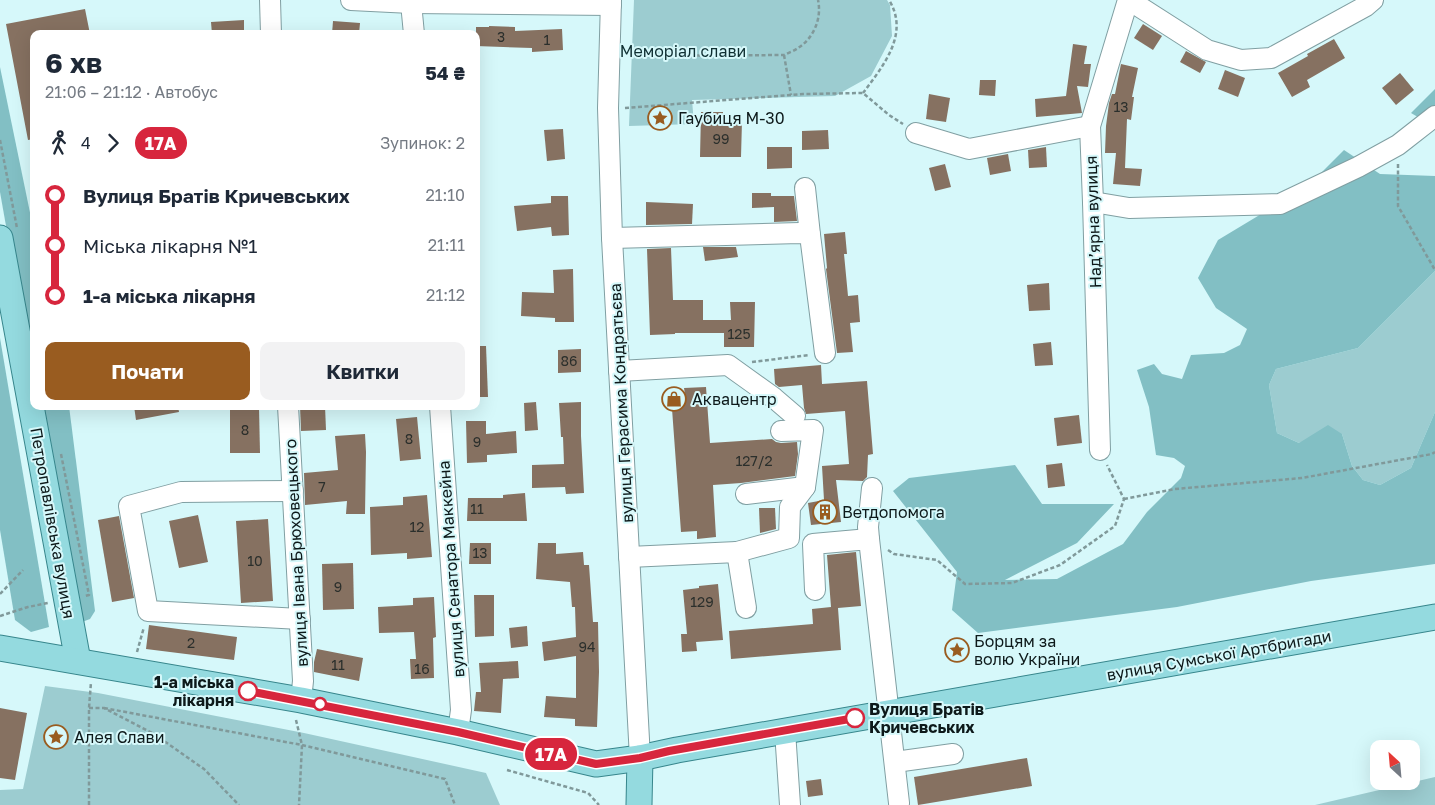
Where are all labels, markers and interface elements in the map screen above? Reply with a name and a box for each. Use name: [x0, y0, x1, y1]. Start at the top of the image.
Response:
house number: 3: [497, 28, 505, 45]
house number: 1: [544, 31, 551, 48]
park label: Меморіал слави: [620, 41, 746, 61]
text: 6 хв: [45, 46, 102, 79]
text: 54 ₴: [425, 61, 465, 84]
text: 21:06 – 21:12 · Автобус: [45, 82, 218, 102]
house number: 13: [1114, 98, 1128, 115]
place icon: Гаубиця М-30: [647, 105, 673, 131]
place label: Гаубиця М-30: [678, 108, 785, 128]
icon: walk: [45, 129, 73, 157]
icon: forward: [99, 129, 127, 157]
house number: 99: [713, 130, 729, 147]
text: 17А: [145, 132, 177, 154]
text: 4: [81, 133, 91, 153]
text: Зупинок: 2: [380, 133, 465, 153]
street label: Надʼярна вулиця: [1081, 155, 1105, 289]
text: Вулиця Братів Кричевських: [83, 184, 350, 207]
text: 21:10: [425, 185, 465, 205]
text: Міська лікарня №1: [83, 234, 258, 257]
text: 21:11: [428, 235, 465, 255]
street label: вулиця Герасима Кондратьєва: [605, 283, 637, 523]
text: 1-а міська лікарня: [83, 284, 255, 307]
text: 21:12: [426, 285, 465, 305]
house number: 125: [727, 325, 751, 342]
button: Почати: [45, 342, 250, 400]
button: Квитки: [260, 342, 465, 400]
house number: 86: [560, 352, 578, 369]
shop icon: Аквацентр: [661, 386, 687, 412]
place label: Аквацентр: [692, 389, 777, 409]
house number: 8: [241, 421, 249, 438]
street label: Петропавлівська вулиця: [26, 426, 80, 620]
house number: 8: [405, 430, 413, 447]
house number: 9: [473, 433, 481, 450]
street label: вулиця Івана Брюховецького: [280, 439, 312, 667]
house number: 127/2: [735, 452, 773, 469]
street label: вулиця Сенатора Маккейна: [433, 460, 469, 678]
house number: 7: [318, 478, 326, 495]
building icon: Ветдопомога: [812, 499, 838, 525]
house number: 11: [470, 500, 484, 517]
place label: Ветдопомога: [842, 502, 945, 522]
house number: 12: [410, 518, 424, 535]
house number: 13: [473, 544, 487, 561]
house number: 10: [247, 552, 263, 569]
house number: 9: [334, 578, 342, 595]
house number: 129: [690, 593, 714, 610]
street label: вулиця Сумської Артбригади: [1105, 625, 1333, 685]
place label: Борцям за волю України: [974, 631, 1080, 669]
house number: 2: [187, 634, 195, 651]
place icon: Борцям за волю України: [944, 637, 970, 663]
house number: 94: [578, 638, 596, 655]
house number: 11: [331, 656, 345, 673]
house number: 16: [414, 660, 430, 677]
place label: 1-а міська лікарня: [154, 672, 234, 710]
marker: 1-а міська лікарня: [238, 681, 258, 701]
unlabelled marker: [313, 697, 327, 711]
place label: Вулиця Братів Кричевських: [869, 699, 984, 737]
marker: Вулиця Братів Кричевських: [845, 708, 865, 728]
place icon: Алея Слави: [43, 724, 69, 750]
place label: Алея Слави: [74, 727, 164, 747]
line badge: 17А: [522, 738, 580, 770]
north arrow: [1370, 740, 1420, 790]
map controls: [1370, 740, 1420, 790]
text: 17А: [535, 743, 567, 765]

